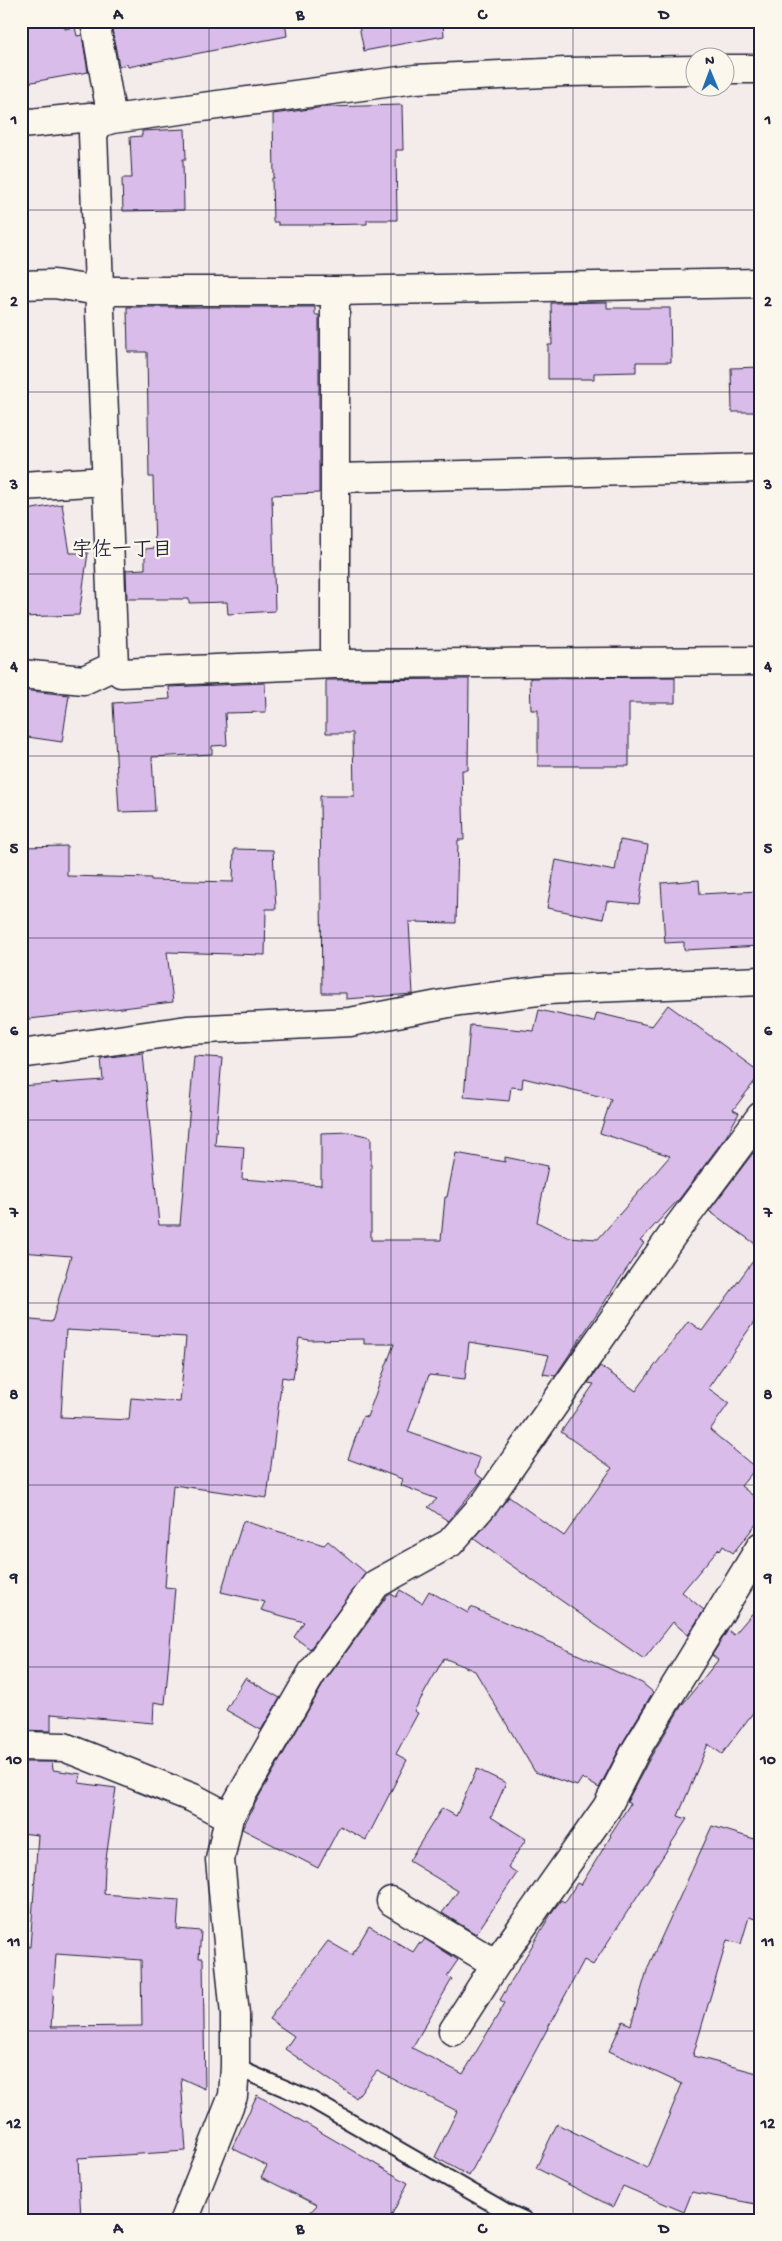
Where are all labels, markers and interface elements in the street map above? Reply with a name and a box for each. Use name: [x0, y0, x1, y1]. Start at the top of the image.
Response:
text: A: [112, 7, 124, 26]
text: B: [295, 7, 305, 26]
text: C: [477, 7, 488, 26]
text: D: [657, 7, 670, 26]
north arrow: [684, 48, 734, 98]
text: N: [705, 53, 715, 70]
text: 1: [10, 112, 17, 131]
text: 1: [764, 112, 771, 131]
text: 2: [10, 294, 18, 313]
text: 2: [764, 294, 772, 313]
text: 3: [9, 477, 18, 496]
text: 3: [763, 477, 772, 496]
district label: 宇佐一丁目: [72, 538, 172, 563]
text: 4: [9, 659, 18, 678]
text: 4: [763, 659, 772, 678]
text: 5: [10, 841, 19, 860]
text: 5: [764, 841, 773, 860]
text: 6: [10, 1023, 19, 1042]
text: 6: [764, 1023, 773, 1042]
text: 7: [9, 1205, 19, 1224]
text: 7: [763, 1205, 773, 1224]
text: 8: [10, 1387, 19, 1406]
text: 8: [764, 1387, 773, 1406]
text: 9: [9, 1570, 18, 1589]
text: 9: [763, 1570, 772, 1589]
text: 10: [5, 1752, 22, 1771]
text: 10: [759, 1752, 776, 1771]
text: 11: [7, 1934, 20, 1953]
text: 11: [761, 1934, 774, 1953]
text: 12: [6, 2116, 21, 2135]
text: 12: [760, 2116, 775, 2135]
text: A: [112, 2221, 124, 2240]
text: B: [295, 2221, 305, 2240]
text: C: [477, 2221, 488, 2240]
text: D: [657, 2221, 670, 2240]

